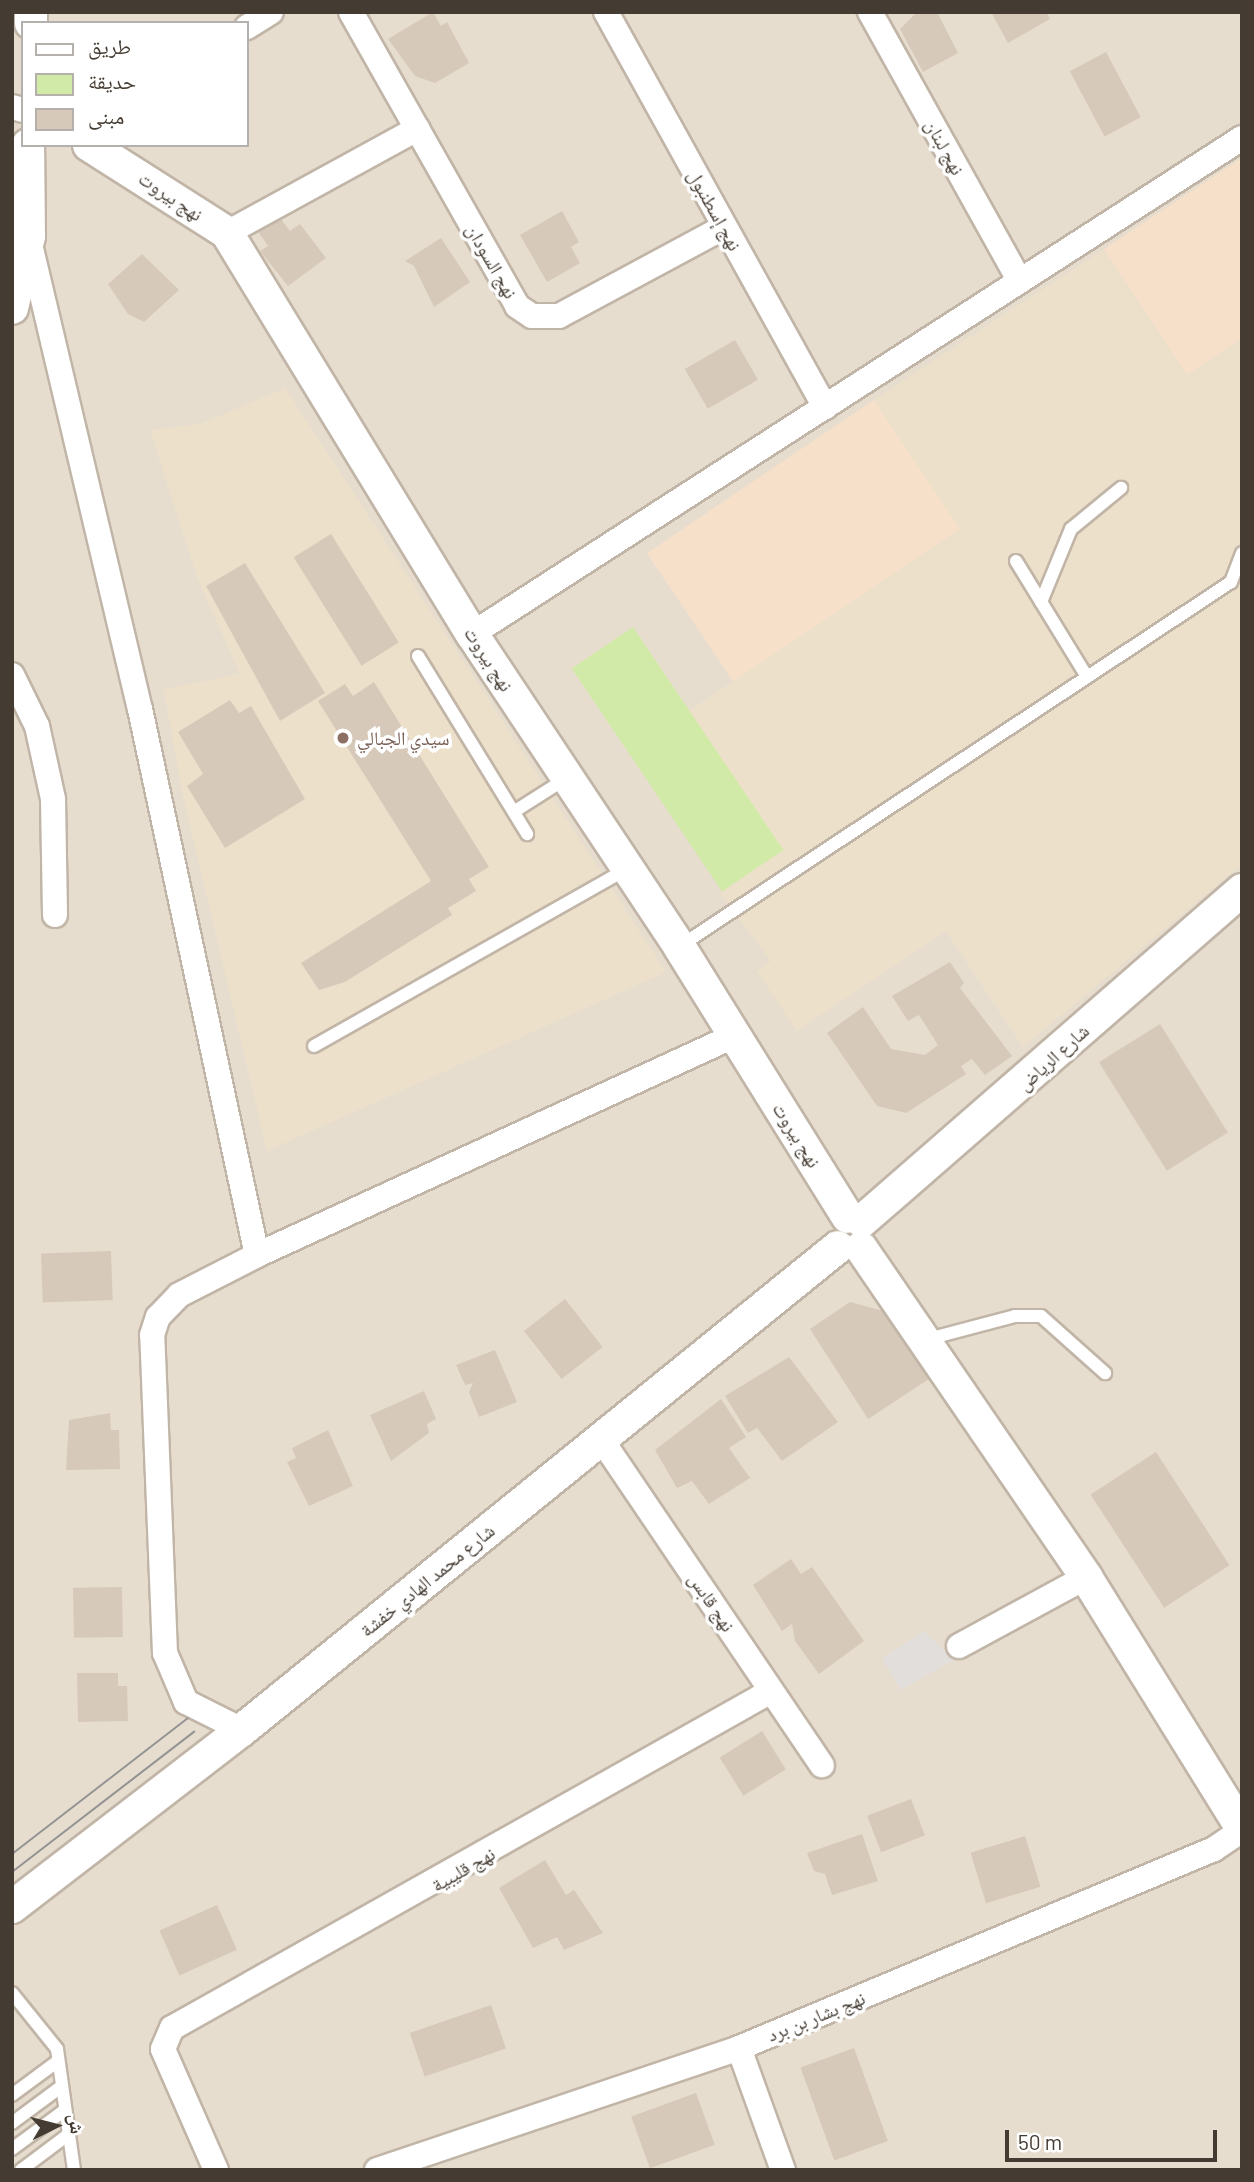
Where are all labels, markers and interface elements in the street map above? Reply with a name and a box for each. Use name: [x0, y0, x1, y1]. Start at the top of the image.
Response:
legend: [21, 21, 248, 147]
text: طريق: [88, 33, 131, 58]
text: حديقة: [88, 68, 136, 93]
text: مبنى: [88, 103, 124, 128]
street label: نهج لبنان: [920, 115, 970, 179]
street label: نهج إسطنبول: [683, 165, 747, 255]
street label: نهج بيروت: [135, 166, 207, 226]
street label: نهج السودان: [462, 220, 522, 302]
street label: نهج بيروت: [460, 623, 518, 695]
place label: سيدي الجبالي: [357, 727, 450, 749]
marker: سيدي الجبالي: [335, 730, 351, 746]
street label: شارع الرياض: [1013, 1019, 1093, 1095]
street label: نهج بيروت: [768, 1098, 826, 1172]
street label: شارع محمد الهادي خفشة: [355, 1519, 499, 1641]
street label: نهج قابس: [684, 1568, 740, 1636]
street label: نهج قليبية: [427, 1842, 499, 1896]
street label: نهج بشار بن برد: [764, 1986, 868, 2046]
north arrow: [21, 2091, 91, 2161]
text: ش: [65, 2113, 90, 2135]
scale bar: [1009, 2116, 1221, 2160]
text: 50 m: [1018, 2129, 1062, 2154]

